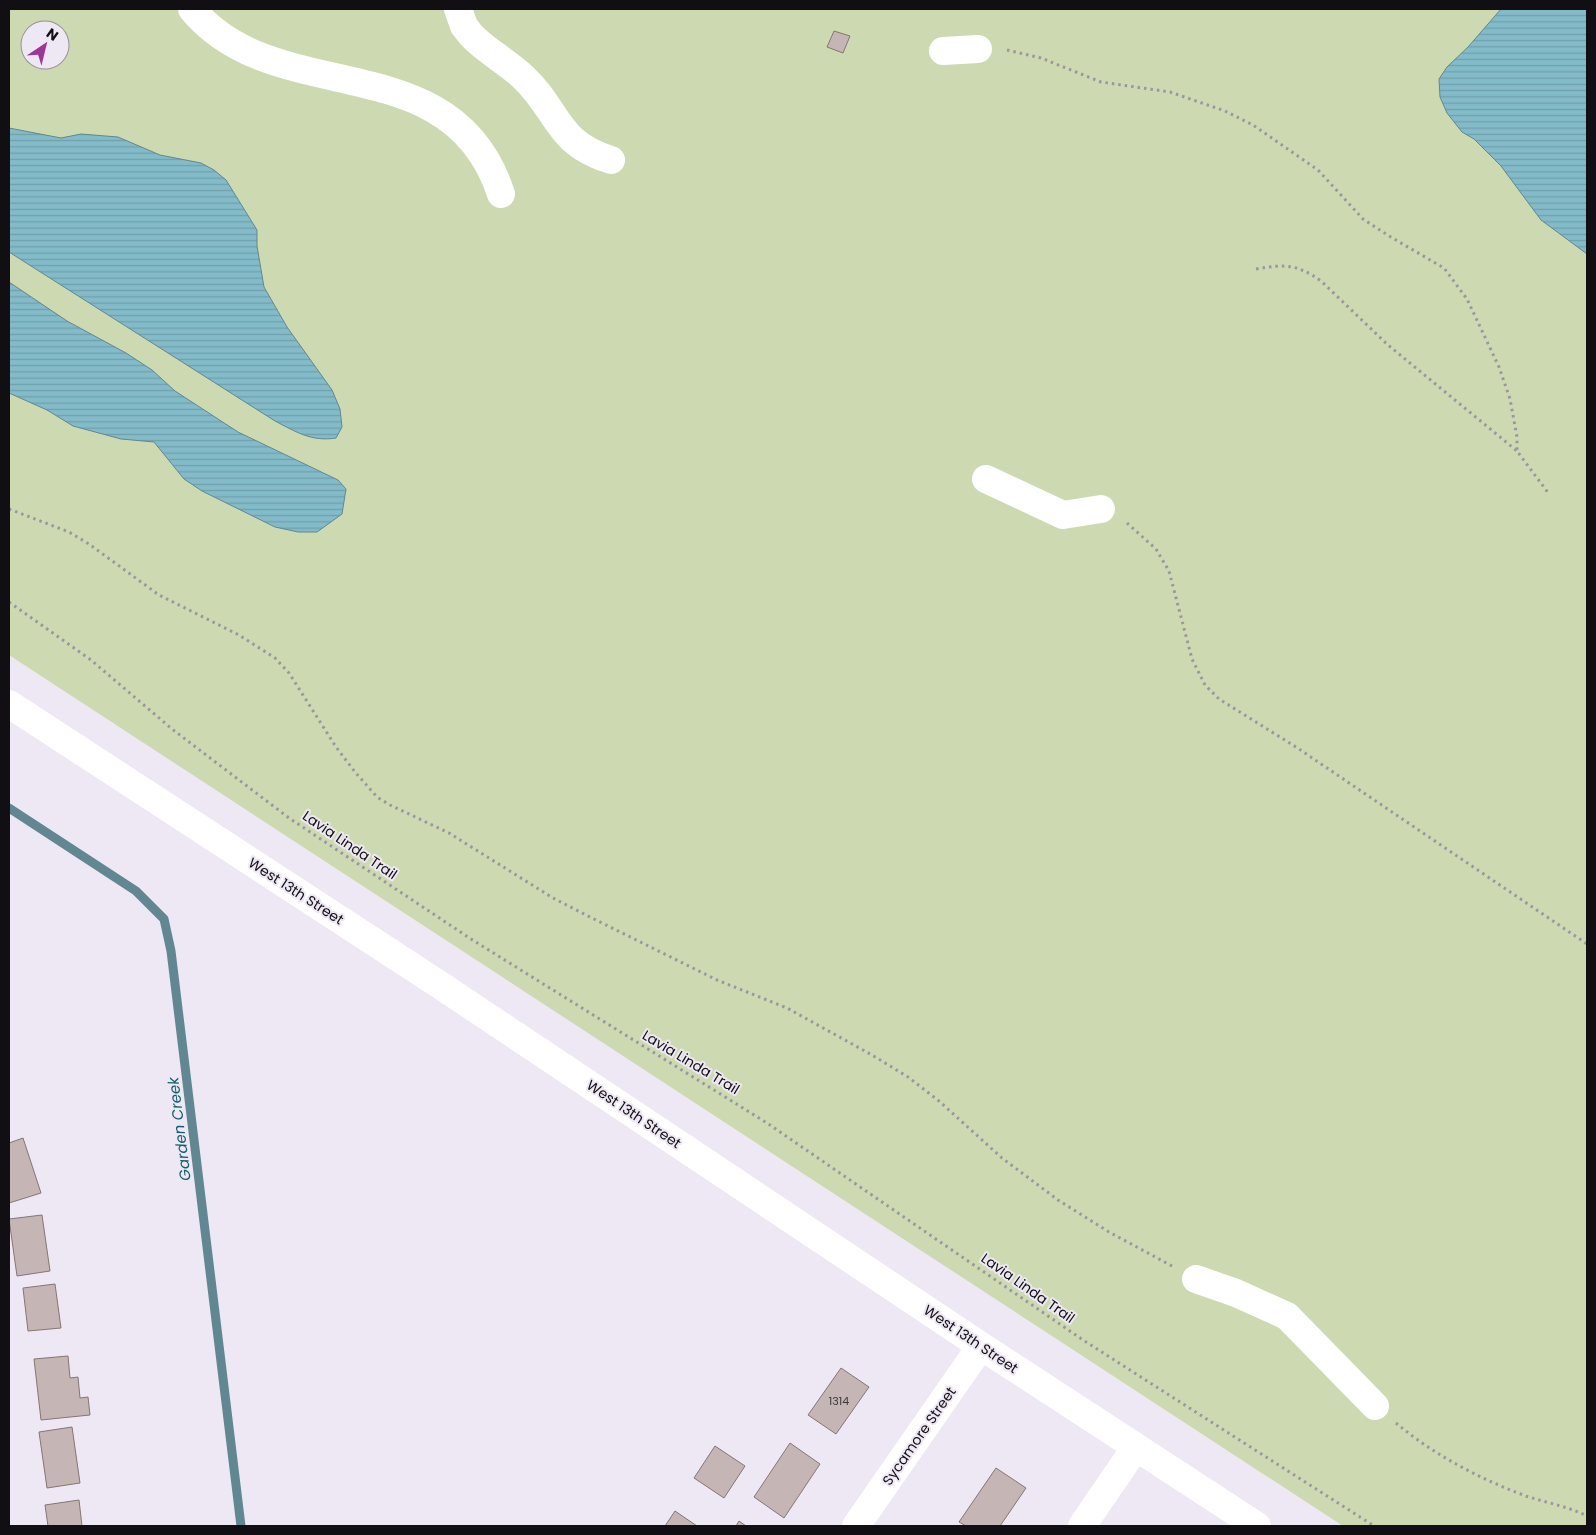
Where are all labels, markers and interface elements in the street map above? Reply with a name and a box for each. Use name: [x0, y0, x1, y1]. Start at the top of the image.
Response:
north arrow: [20, 20, 70, 70]
text: N: [42, 23, 63, 46]
street label: Lavia Linda Trail: [299, 806, 401, 884]
street label: West 13th Street: [244, 853, 348, 929]
street label: Lavia Linda Trail: [639, 1025, 743, 1099]
water label: Garden Creek: [162, 1075, 196, 1182]
street label: West 13th Street: [583, 1075, 685, 1153]
street label: Lavia Linda Trail: [977, 1248, 1079, 1328]
street label: West 13th Street: [920, 1300, 1022, 1378]
street label: Sycamore Street: [878, 1383, 960, 1489]
house number: 1314: [829, 1393, 849, 1409]

